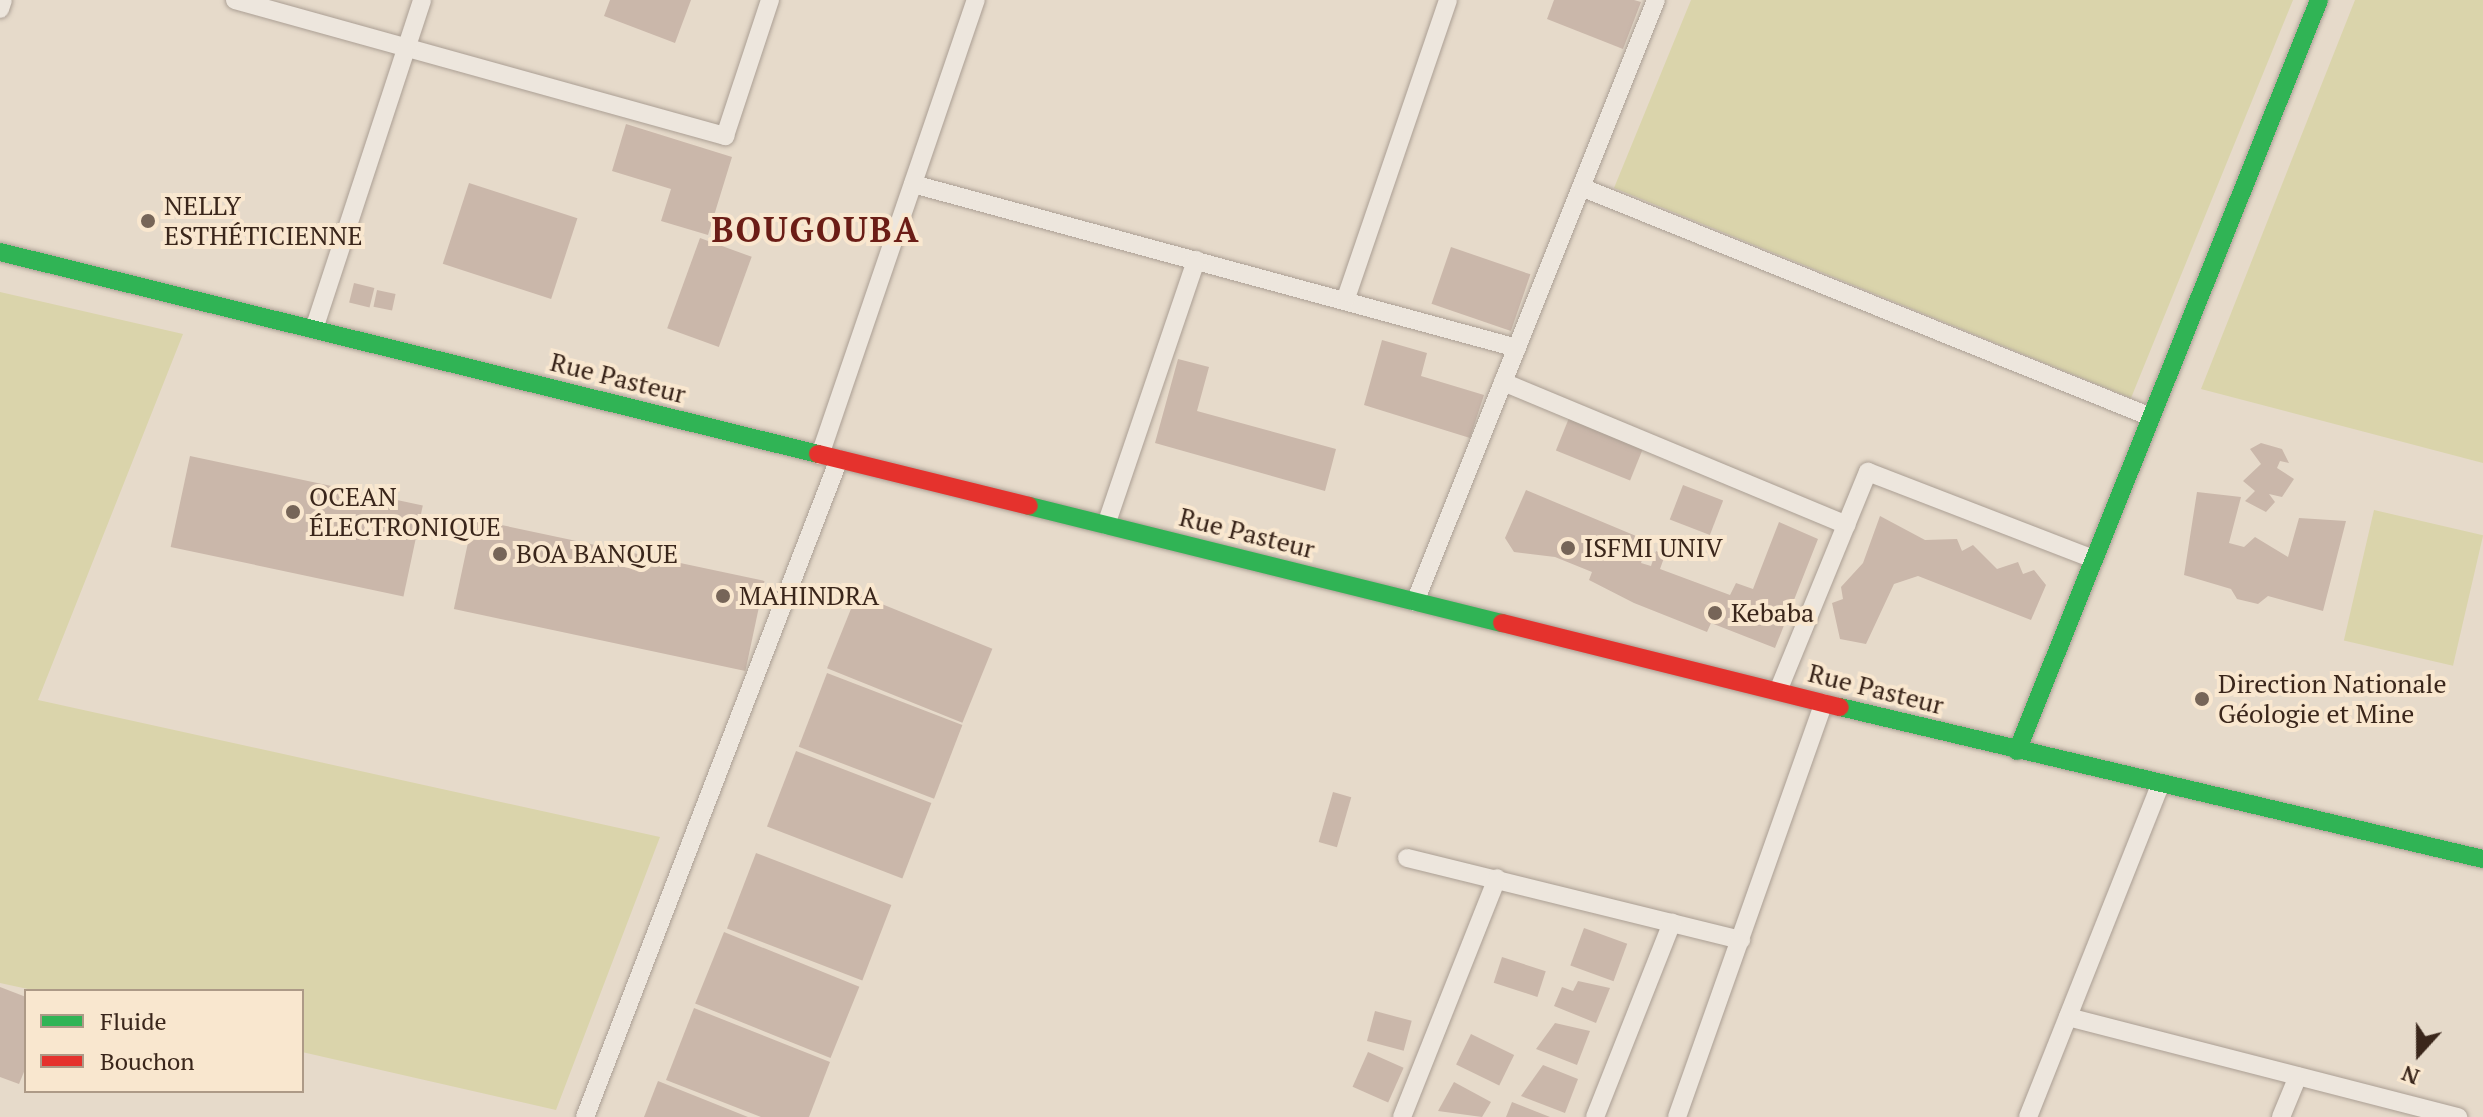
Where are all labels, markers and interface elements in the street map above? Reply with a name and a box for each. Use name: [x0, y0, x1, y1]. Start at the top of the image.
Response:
place label: NELLY ESTHÉTICIENNE: [164, 190, 363, 252]
district label: BOUGOUBA: [712, 210, 920, 250]
marker: NELLY ESTHÉTICIENNE: [139, 212, 157, 230]
street label: Rue Pasteur: [547, 346, 689, 410]
place label: OCEAN ÉLECTRONIQUE: [309, 481, 501, 542]
street label: Rue Pasteur: [1176, 501, 1318, 565]
marker: OCEAN ÉLECTRONIQUE: [284, 503, 302, 521]
place label: ISFMI UNIV: [1584, 532, 1723, 564]
place label: BOA BANQUE: [516, 538, 679, 570]
marker: ISFMI UNIV: [1559, 539, 1577, 557]
marker: BOA BANQUE: [491, 545, 509, 563]
place label: MAHINDRA: [739, 580, 879, 612]
marker: MAHINDRA: [714, 587, 732, 605]
place label: Kebaba: [1731, 597, 1814, 629]
marker: Kebaba: [1706, 604, 1724, 622]
street label: Rue Pasteur: [1805, 657, 1947, 721]
place label: Direction Nationale Géologie et Mine: [2218, 668, 2446, 730]
marker: Direction Nationale Géologie et Mine: [2193, 690, 2211, 708]
legend: [24, 989, 304, 1093]
text: Fluide: [100, 1005, 167, 1037]
north arrow: [2379, 1013, 2459, 1093]
text: Bouchon: [100, 1045, 195, 1077]
text: N: [2397, 1059, 2423, 1092]

